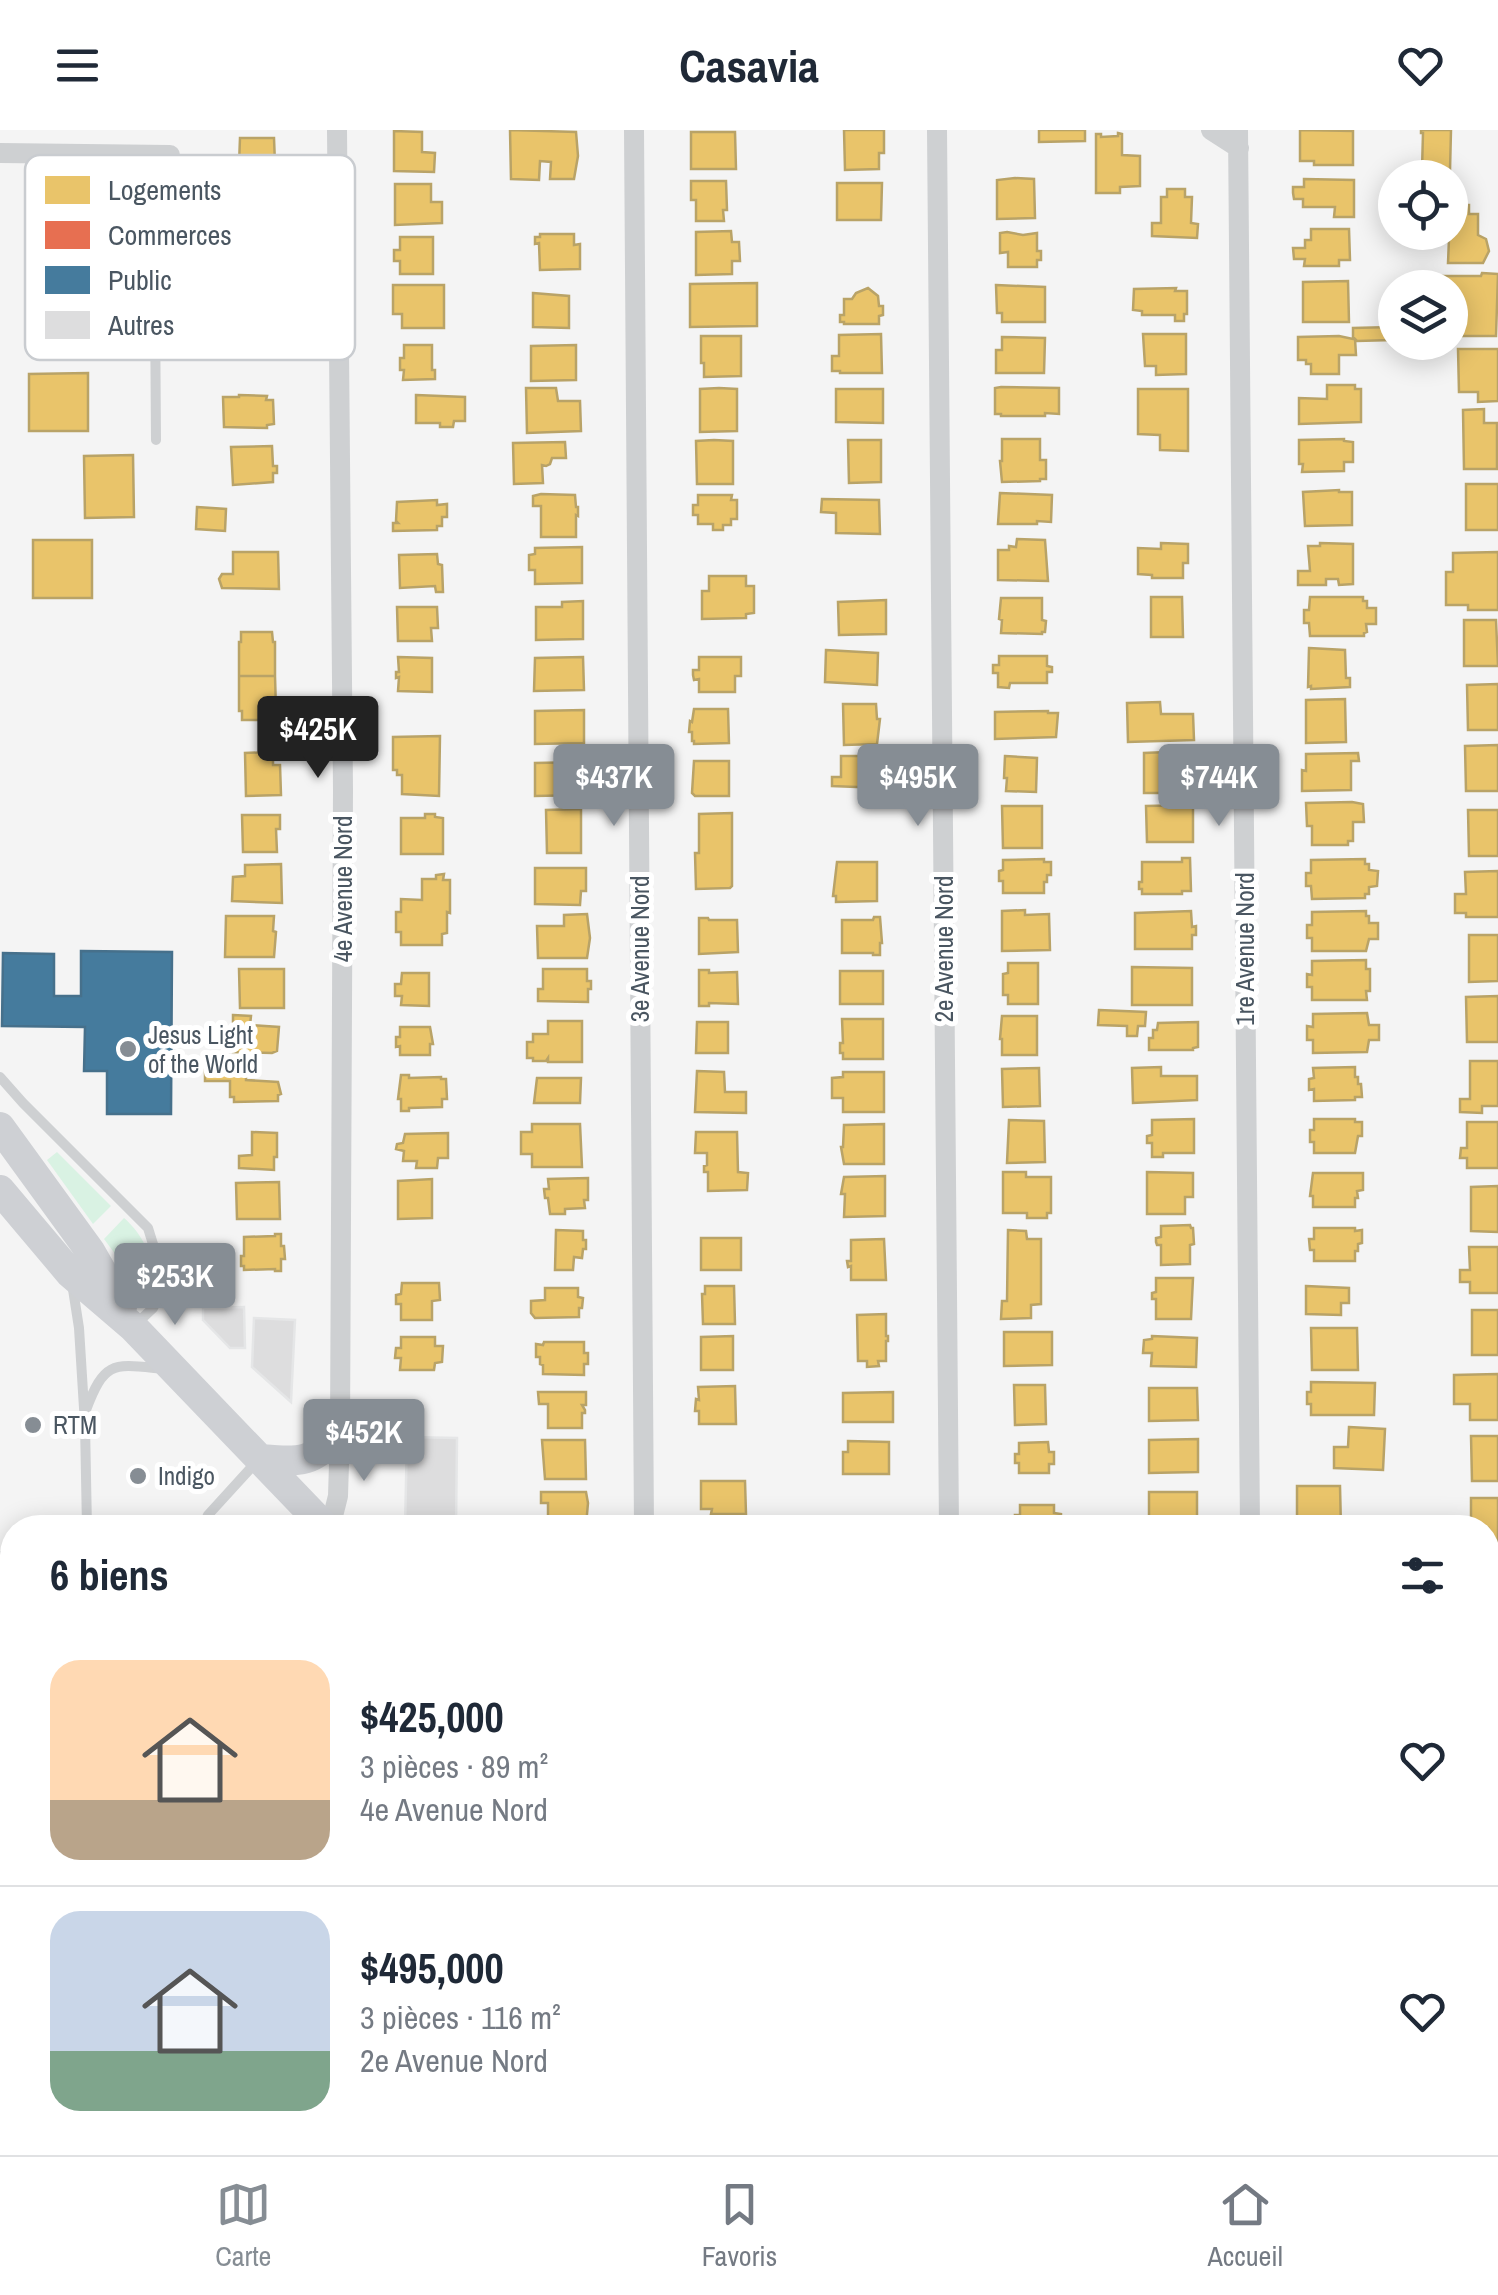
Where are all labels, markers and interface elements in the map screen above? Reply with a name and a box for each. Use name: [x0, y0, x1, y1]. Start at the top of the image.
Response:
text: Casavia: [679, 35, 819, 96]
icon: menu: [50, 38, 105, 93]
icon: heart: [1393, 38, 1448, 93]
legend: [25, 155, 355, 360]
map controls: [1378, 160, 1468, 360]
button: locate: [1378, 160, 1468, 250]
text: Logements: [108, 171, 222, 209]
text: Commerces: [108, 216, 232, 254]
text: Public: [108, 261, 172, 299]
button: layers: [1378, 270, 1468, 360]
text: Autres: [107, 306, 174, 344]
pin: $425K: [248, 696, 388, 781]
text: $425K: [279, 707, 357, 750]
pin: $437K: [544, 744, 684, 829]
pin: $495K: [848, 744, 988, 829]
pin: $744K: [1149, 744, 1289, 829]
text: $437K: [575, 755, 653, 798]
text: $495K: [879, 755, 957, 798]
text: $744K: [1180, 755, 1258, 798]
street label: 4e Avenue Nord: [326, 816, 360, 962]
street label: 1re Avenue Nord: [1228, 872, 1262, 1026]
street label: 3e Avenue Nord: [623, 876, 657, 1022]
street label: 2e Avenue Nord: [927, 876, 961, 1022]
place label: Jesus Light of the World: [148, 1018, 258, 1081]
marker: Jesus Light of the World: [117, 1038, 139, 1060]
pin: $253K: [105, 1243, 245, 1328]
text: $253K: [136, 1254, 214, 1297]
pin: $452K: [294, 1399, 434, 1484]
place label: RTM: [53, 1408, 97, 1442]
text: $452K: [325, 1410, 403, 1453]
marker: RTM: [22, 1414, 44, 1436]
place label: Indigo: [158, 1459, 215, 1493]
marker: Indigo: [127, 1465, 149, 1487]
text: 6 biens: [50, 1547, 169, 1603]
icon: filters: [1395, 1548, 1450, 1603]
text: $425,000: [360, 1689, 504, 1745]
icon: home: [130, 1700, 250, 1820]
icon: heart: [1395, 1733, 1450, 1788]
text: 3 pièces · 89 m²: [360, 1745, 548, 1788]
text: 4e Avenue Nord: [360, 1788, 548, 1831]
text: $495,000: [360, 1940, 504, 1996]
icon: home: [130, 1951, 250, 2071]
icon: heart: [1395, 1984, 1450, 2039]
text: 3 pièces · 116 m²: [360, 1996, 561, 2039]
text: 2e Avenue Nord: [360, 2039, 548, 2082]
tab: Carte: [215, 2177, 271, 2275]
tab: Favoris: [702, 2177, 777, 2275]
tab: Accueil: [1208, 2177, 1283, 2275]

